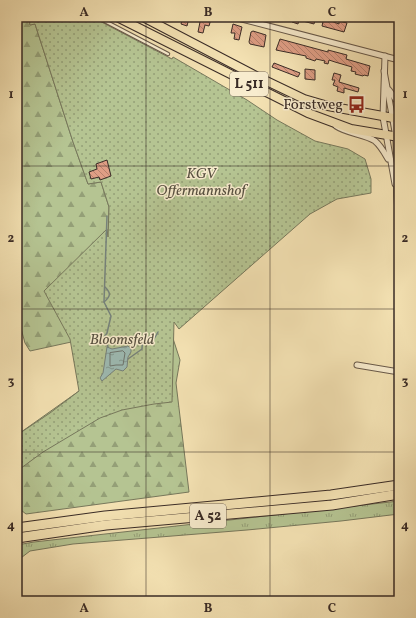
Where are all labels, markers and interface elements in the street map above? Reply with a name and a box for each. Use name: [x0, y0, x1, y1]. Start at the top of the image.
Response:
text: A: [79, 4, 89, 22]
text: B: [204, 4, 213, 22]
text: C: [328, 4, 336, 22]
road number: L 511: [230, 72, 268, 96]
text: 1: [8, 86, 14, 104]
text: 1: [402, 86, 408, 104]
place label: Forstweg: [283, 95, 343, 116]
bus stop icon: Forstweg: [346, 95, 366, 115]
park label: KGV Offermannshof: [156, 164, 248, 202]
text: 2: [8, 230, 15, 248]
text: 2: [402, 230, 409, 248]
park label: Bloomsfeld: [90, 330, 154, 351]
text: 3: [8, 373, 15, 391]
text: 3: [402, 373, 409, 391]
road number: A 52: [190, 504, 226, 528]
text: 4: [7, 517, 15, 535]
text: 4: [401, 517, 409, 535]
text: A: [79, 600, 89, 618]
text: B: [204, 600, 213, 618]
text: C: [328, 600, 336, 618]

